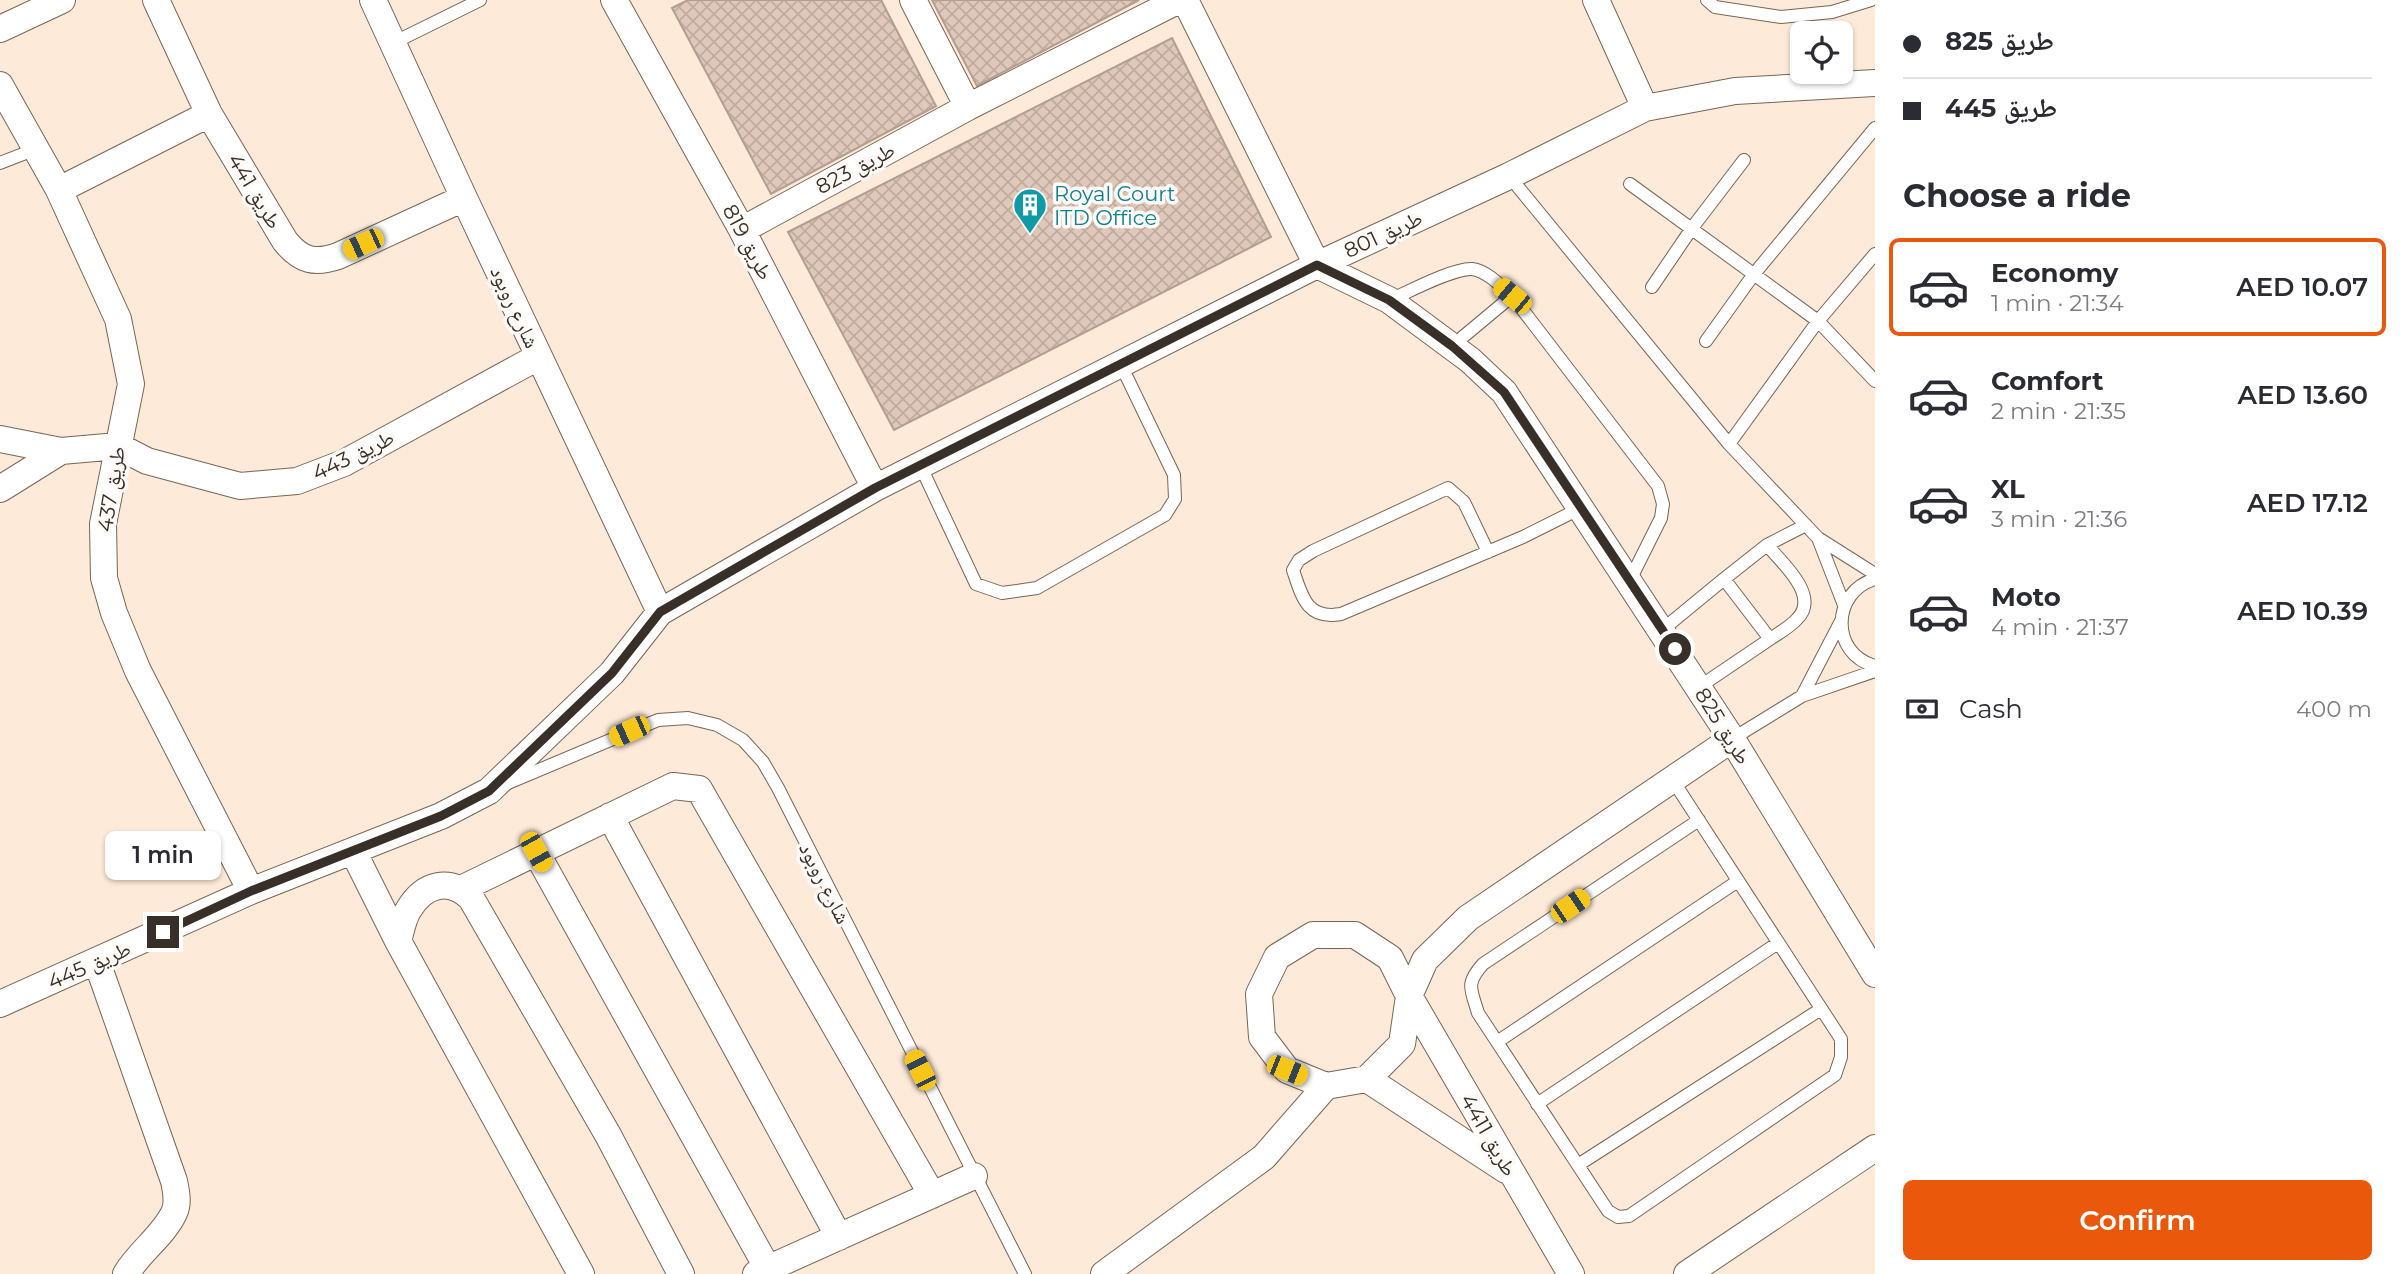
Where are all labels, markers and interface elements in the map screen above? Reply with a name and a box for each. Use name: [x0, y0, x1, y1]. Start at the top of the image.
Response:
map controls: [1790, 21, 1853, 84]
button: locate: [1790, 21, 1853, 84]
text: طريق 825: [1945, 25, 2054, 57]
text: طريق 445: [1945, 92, 2057, 124]
street label: طريق 823: [811, 137, 899, 200]
street label: طريق 441: [222, 149, 287, 234]
text: Choose a ride: [1903, 176, 2131, 215]
place label: Royal Court ITD Office: [1054, 181, 1176, 230]
building icon: Royal Court ITD Office: [1011, 186, 1049, 235]
street label: طريق 819: [717, 200, 778, 285]
street label: طريق 801: [1340, 205, 1427, 264]
car: [340, 226, 387, 262]
icon: car: [1907, 256, 1970, 319]
text: Economy: [1991, 257, 2118, 289]
street label: شارع روبود: [484, 262, 545, 352]
text: AED 10.07: [2236, 271, 2368, 303]
car: [1490, 274, 1535, 318]
text: 1 min · 21:34: [1991, 289, 2124, 317]
icon: car: [1907, 364, 1970, 427]
text: Comfort: [1991, 365, 2103, 397]
text: AED 13.60: [2238, 379, 2368, 411]
text: 2 min · 21:35: [1991, 397, 2126, 425]
street label: طريق 443: [308, 425, 398, 486]
street label: طريق 437: [92, 445, 131, 534]
icon: car: [1907, 472, 1970, 535]
text: XL: [1991, 473, 2025, 505]
text: AED 17.12: [2247, 487, 2368, 519]
text: 3 min · 21:36: [1991, 505, 2127, 533]
icon: car: [1907, 580, 1970, 643]
text: Moto: [1991, 581, 2061, 613]
text: AED 10.39: [2237, 595, 2368, 627]
text: 4 min · 21:37: [1991, 613, 2129, 641]
route start: [1659, 633, 1691, 665]
street label: طريق 825: [1689, 683, 1756, 770]
icon: cash: [1903, 690, 1941, 728]
text: Cash: [1959, 693, 2023, 725]
text: 400 m: [2296, 695, 2372, 723]
car: [606, 713, 653, 749]
car: [517, 829, 556, 875]
callout: 1 min: [105, 830, 221, 880]
street label: شارع روبود: [793, 838, 856, 928]
text: 1 min: [132, 841, 194, 869]
car: [1547, 886, 1594, 926]
route end: [147, 916, 179, 948]
street label: طريق 445: [44, 936, 135, 995]
car: [902, 1047, 939, 1093]
car: [1264, 1052, 1311, 1088]
street label: طريق 4411: [1455, 1089, 1523, 1181]
button: Confirm: [1903, 1180, 2372, 1260]

